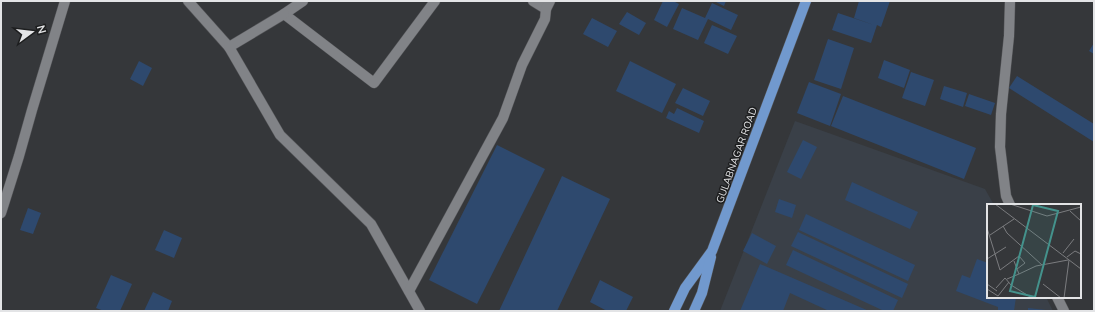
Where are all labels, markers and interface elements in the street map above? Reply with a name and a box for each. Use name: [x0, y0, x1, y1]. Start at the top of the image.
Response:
north arrow: [12, 12, 52, 52]
text: N: [33, 24, 49, 35]
street label: GULABNAGAR ROAD: [713, 105, 761, 205]
inset map: [987, 204, 1081, 298]

